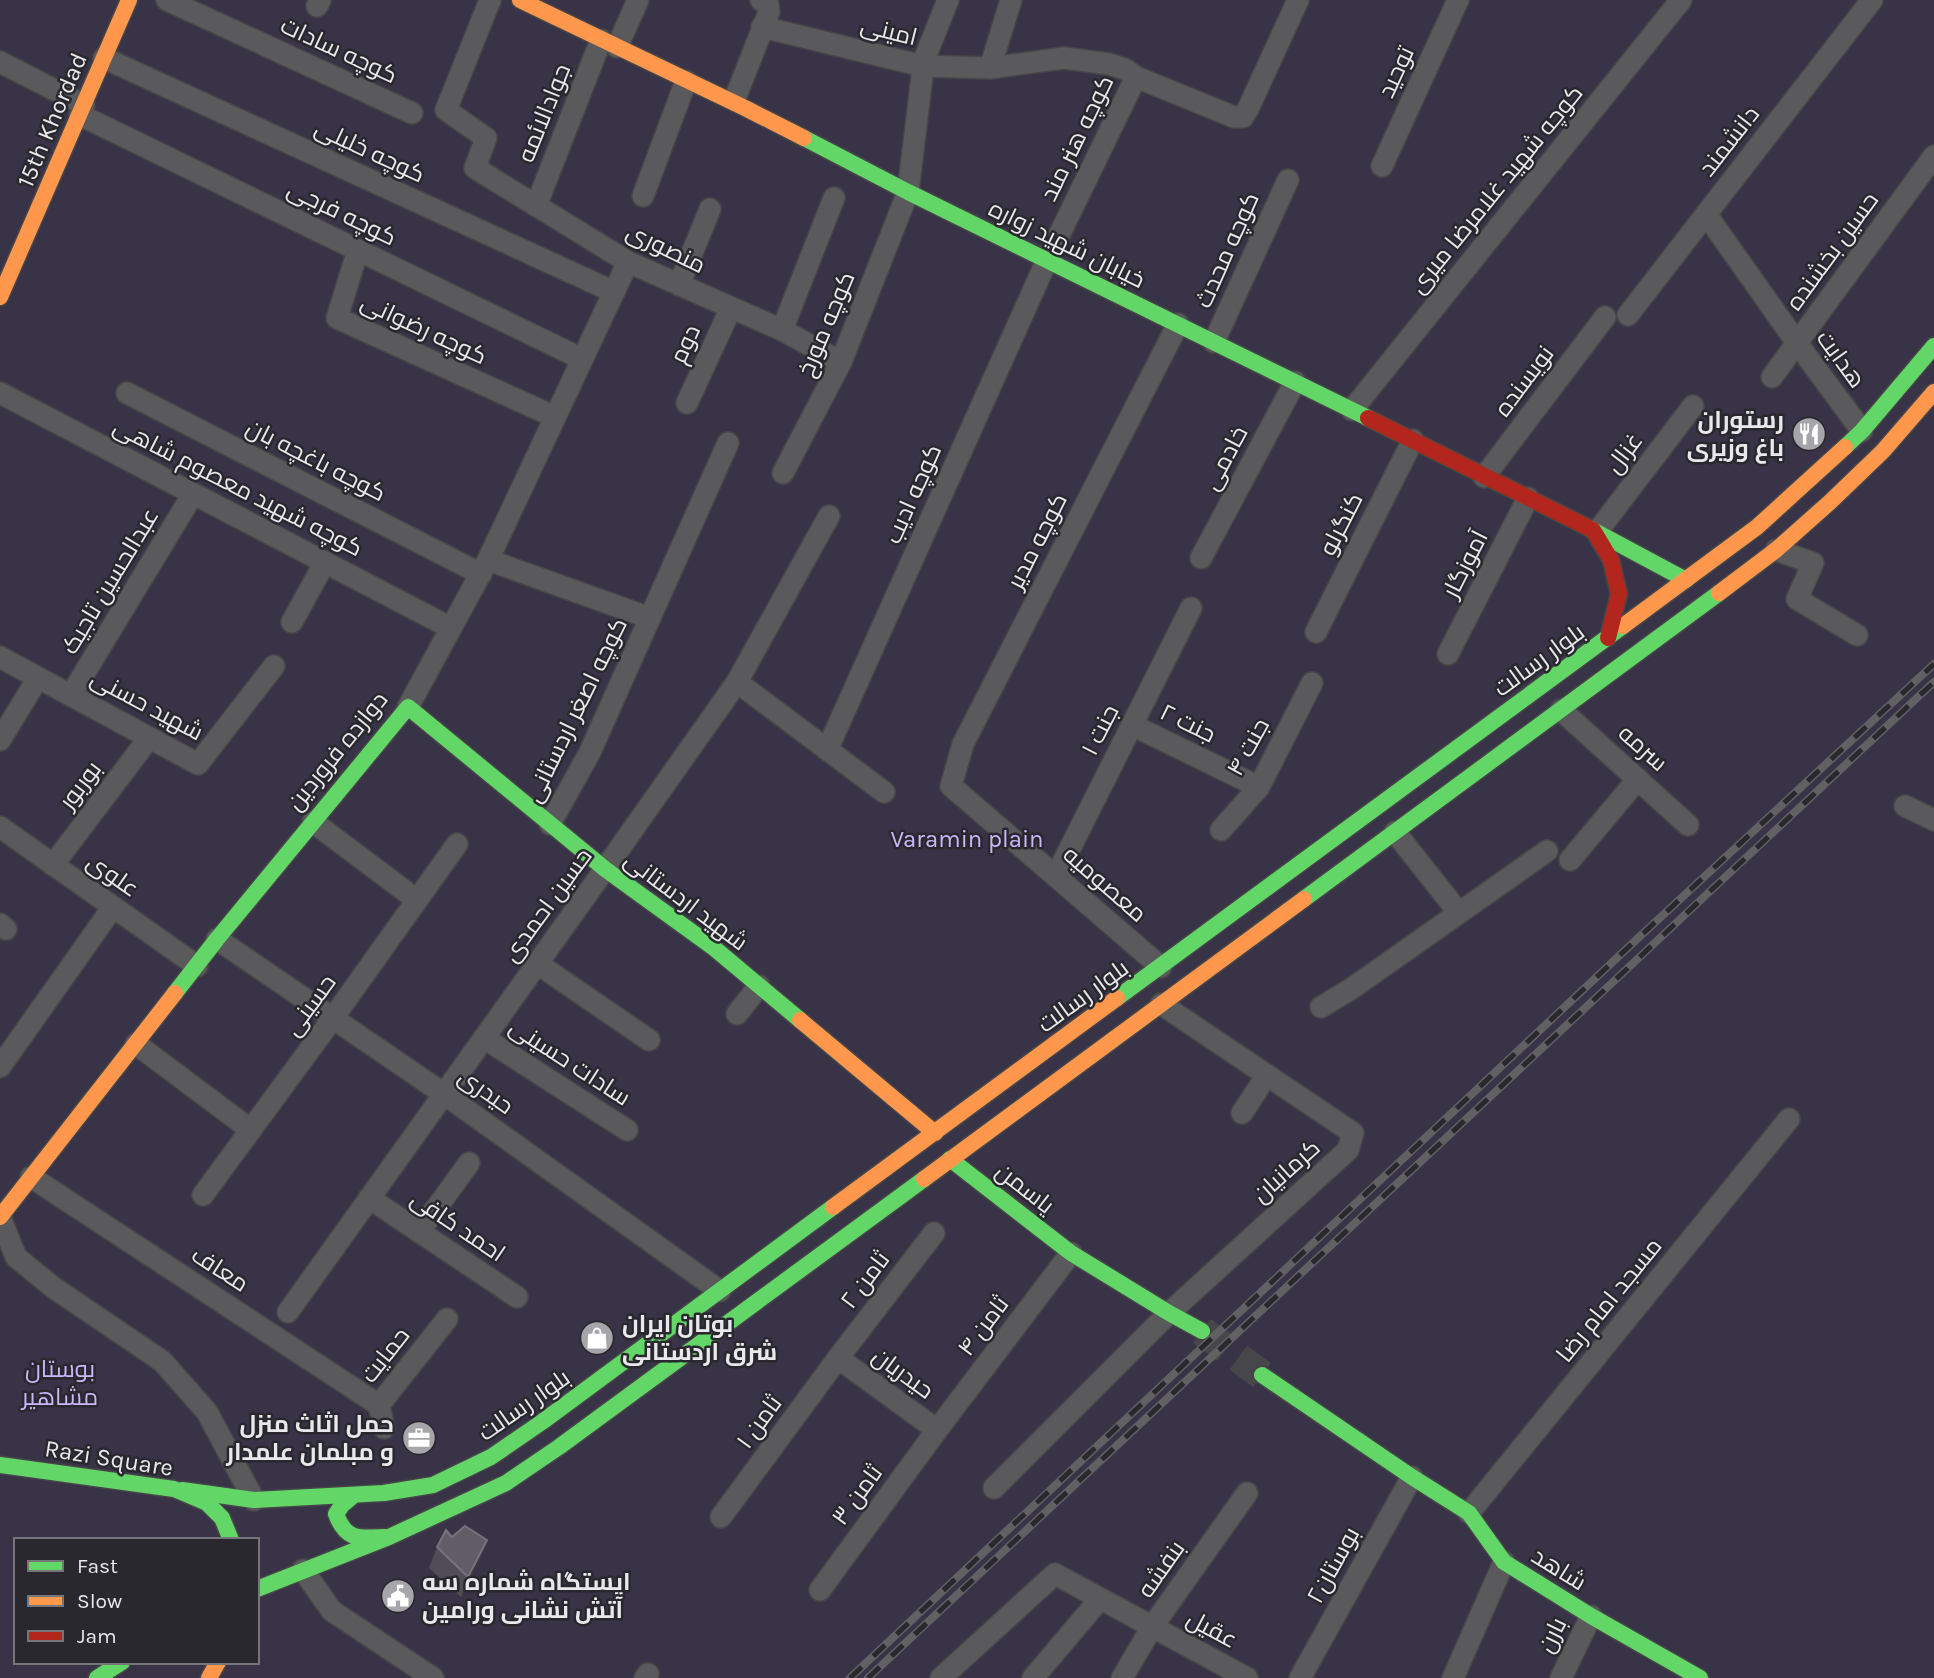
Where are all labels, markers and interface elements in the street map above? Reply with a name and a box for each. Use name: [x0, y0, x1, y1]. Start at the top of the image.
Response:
street label: امینی: [858, 10, 920, 52]
street label: کوچه سادات: [275, 11, 402, 91]
street label: توحید: [1372, 41, 1420, 102]
street label: 15th Khordad: [11, 49, 93, 191]
street label: جوادالائمه: [512, 60, 576, 166]
street label: کوچه هنر مند: [1035, 71, 1121, 206]
street label: کوچه شهید غلامرضا میری: [1403, 79, 1590, 300]
street label: دانشمند: [1693, 100, 1765, 182]
street label: کوچه خلیلی: [310, 113, 429, 190]
street label: کوچه فرجی: [282, 175, 401, 253]
street label: حسین بخشنده: [1780, 187, 1884, 315]
street label: کوچه محدث: [1189, 188, 1267, 313]
street label: خیابان شهید زواره: [984, 194, 1150, 294]
street label: منصوری: [622, 217, 710, 279]
street label: کوچه مورخ: [791, 267, 862, 381]
street label: کوچه رضوانی: [356, 288, 491, 372]
street label: دوم: [664, 320, 708, 369]
street label: هدایت: [1811, 325, 1871, 393]
street label: نویسنده: [1488, 340, 1560, 422]
place label: رستوران باغ وزیری: [1687, 406, 1784, 464]
street label: کوچه شهید معصوم شاهی: [108, 412, 367, 564]
street label: کوچه باغچه بان: [241, 413, 391, 509]
restaurant icon: رستوران باغ وزیری: [1790, 415, 1828, 453]
street label: خادمی: [1197, 421, 1253, 495]
street label: غزال: [1600, 427, 1648, 479]
street label: کوچه ادیب: [879, 440, 949, 549]
street label: کوچه مدیر: [1000, 488, 1075, 596]
street label: کنگرلو: [1313, 488, 1369, 560]
street label: عبدالحسین تاجیک: [55, 503, 165, 659]
street label: آموزگار: [1435, 525, 1494, 604]
street label: کوچه اصغر اردستانی: [519, 613, 635, 808]
street label: بلوار رسالت: [1488, 618, 1590, 702]
street label: شهید حسنی: [86, 664, 208, 746]
street label: دوازده فروردین: [281, 686, 393, 816]
street label: جنت ۲: [1156, 698, 1220, 748]
street label: جنت ۱: [1075, 700, 1125, 760]
street label: جنت ۴: [1221, 713, 1275, 781]
street label: سرمه: [1613, 719, 1673, 777]
street label: بوربور: [52, 755, 107, 816]
park label: Varamin plain: [890, 825, 1044, 853]
street label: معصومیه: [1058, 840, 1152, 928]
street label: حسین احمدی: [496, 843, 598, 967]
street label: شهید اردستانی: [619, 846, 753, 956]
street label: علوی: [82, 847, 144, 903]
street label: بلوار رسالت: [1032, 954, 1134, 1038]
street label: حسینی: [278, 969, 342, 1041]
street label: سادات حسینی: [504, 1012, 636, 1112]
street label: حیدری: [453, 1062, 519, 1120]
street label: کرمانیان: [1246, 1133, 1326, 1209]
street label: یاسمن: [990, 1157, 1060, 1220]
street label: احمد کافی: [406, 1184, 510, 1268]
street label: مسجد امام رضا: [1550, 1232, 1669, 1369]
street label: معاف: [186, 1240, 254, 1298]
street label: ثامن ۲: [835, 1246, 896, 1314]
street label: ثامن ۴: [952, 1290, 1015, 1361]
place label: بوتان ایران شرق اردستانی: [622, 1310, 777, 1366]
shop icon: بوتان ایران شرق اردستانی: [578, 1319, 616, 1357]
street label: حمایت: [355, 1322, 415, 1388]
street label: حیدریان: [867, 1341, 939, 1405]
park label: بوستان مشاهیر: [20, 1355, 98, 1411]
street label: بلوار رسالت: [473, 1363, 575, 1447]
street label: ثامن ۱: [730, 1390, 788, 1454]
place label: حمل اثاث منزل و مبلمان علمدار: [225, 1410, 394, 1466]
office icon: حمل اثاث منزل و مبلمان علمدار: [400, 1419, 438, 1457]
street label: Razi Square: [43, 1434, 175, 1482]
street label: ثامن ۳: [826, 1459, 889, 1531]
street label: بوستان۲: [1301, 1522, 1365, 1608]
street label: بنفشه: [1131, 1535, 1191, 1603]
legend: [14, 1538, 259, 1664]
street label: شاهد: [1527, 1542, 1591, 1596]
text: Fast: [77, 1554, 118, 1578]
place label: ایستگاه شماره سه آتش نشانی ورامین: [422, 1568, 631, 1624]
public building icon: ایستگاه شماره سه آتش نشانی ورامین: [379, 1577, 417, 1615]
text: Slow: [77, 1589, 122, 1613]
street label: عقیل: [1182, 1604, 1242, 1654]
street label: بارن: [1532, 1613, 1572, 1657]
text: Jam: [77, 1624, 117, 1648]

